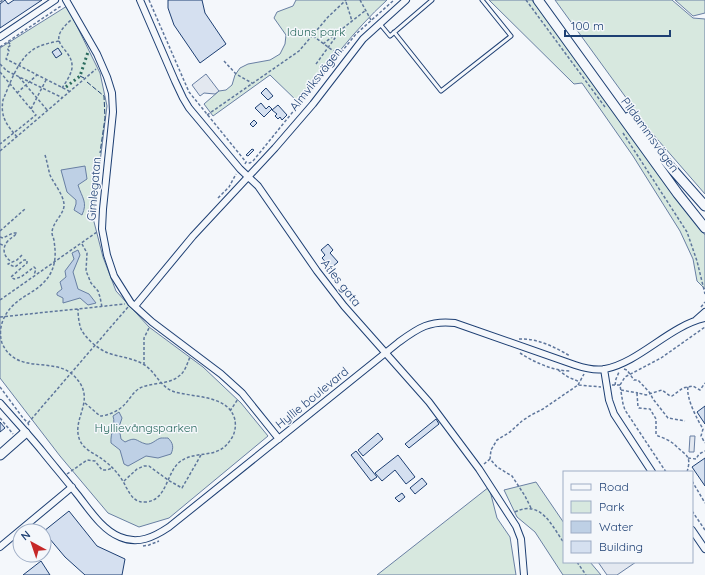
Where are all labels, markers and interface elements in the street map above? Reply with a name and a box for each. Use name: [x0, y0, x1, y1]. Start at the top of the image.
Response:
scale bar: [565, 12, 670, 38]
text: 100 m: [571, 18, 604, 33]
park label: Iduns park: [287, 24, 345, 39]
street label: Almviksvägen: [286, 44, 345, 114]
street label: Pildammsvägen: [618, 94, 683, 175]
street label: Gimlegatan: [83, 156, 104, 222]
street label: Atles gata: [318, 256, 365, 309]
street label: Hyllie boulevard: [272, 364, 351, 432]
park label: Hyllievångsparken: [95, 420, 197, 435]
legend: [563, 471, 693, 563]
text: Road: [599, 479, 629, 494]
text: Park: [599, 499, 624, 514]
text: Water: [599, 519, 634, 534]
north arrow: [12, 523, 52, 563]
text: N: [18, 527, 33, 543]
text: Building: [599, 539, 643, 554]

